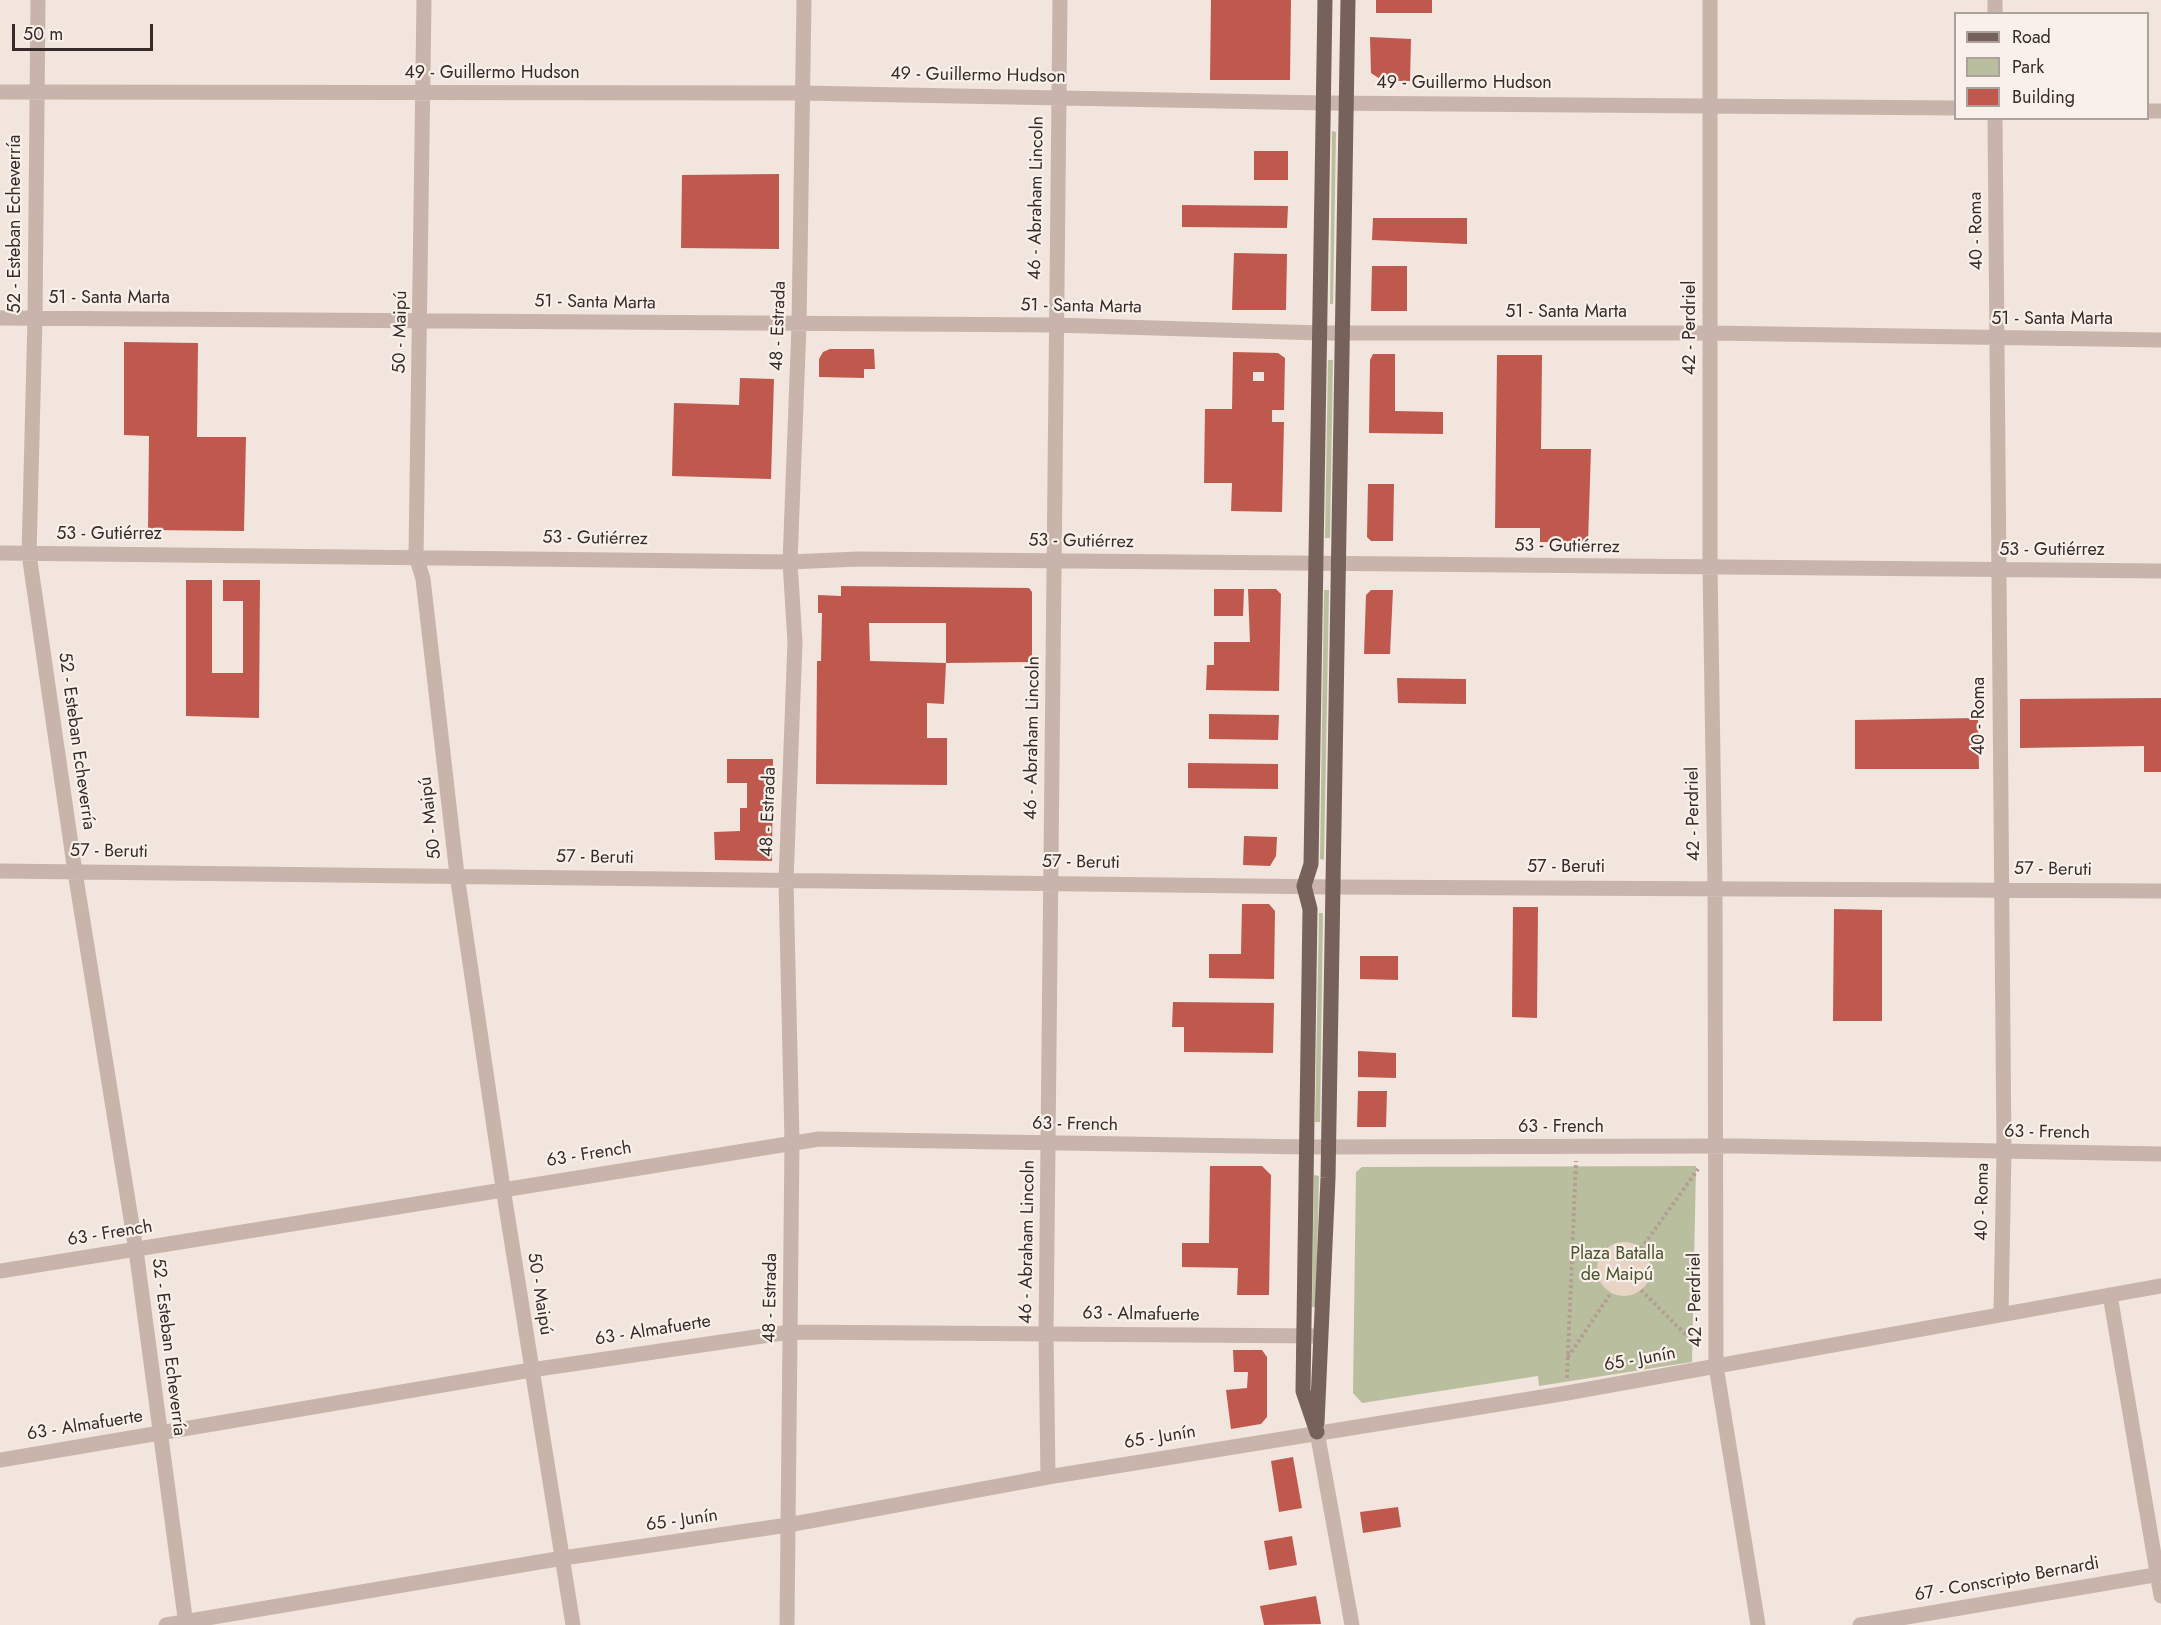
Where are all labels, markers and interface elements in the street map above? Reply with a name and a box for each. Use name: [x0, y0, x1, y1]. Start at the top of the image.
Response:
scale bar: [15, 12, 156, 50]
legend: [1954, 12, 2149, 120]
text: 50 m: [23, 21, 63, 47]
text: Road: [2012, 24, 2051, 50]
text: Park: [2012, 54, 2044, 80]
street label: 49 - Guillermo Hudson: [404, 63, 580, 85]
street label: 49 - Guillermo Hudson: [890, 64, 1066, 88]
street label: 49 - Guillermo Hudson: [1376, 73, 1552, 95]
text: Building: [2012, 84, 2075, 110]
street label: 46 - Abraham Lincoln: [1025, 116, 1049, 280]
street label: 52 - Esteban Echeverría: [5, 134, 27, 314]
street label: 40 - Roma: [1966, 192, 1988, 270]
street label: 48 - Estrada: [767, 281, 791, 371]
street label: 42 - Perdriel: [1680, 281, 1702, 375]
street label: 51 - Santa Marta: [48, 288, 170, 310]
street label: 50 - Maipú: [389, 290, 413, 374]
street label: 51 - Santa Marta: [534, 291, 656, 315]
street label: 51 - Santa Marta: [1020, 295, 1142, 319]
street label: 51 - Santa Marta: [1505, 302, 1627, 324]
street label: 51 - Santa Marta: [1991, 309, 2113, 331]
street label: 53 - Gutiérrez: [56, 524, 162, 546]
street label: 53 - Gutiérrez: [542, 527, 648, 551]
street label: 53 - Gutiérrez: [1028, 530, 1134, 554]
street label: 53 - Gutiérrez: [1514, 535, 1620, 559]
street label: 53 - Gutiérrez: [1999, 540, 2105, 562]
street label: 52 - Esteban Echeverría: [53, 651, 99, 831]
street label: 46 - Abraham Lincoln: [1021, 656, 1045, 820]
street label: 40 - Roma: [1969, 677, 1991, 755]
street label: 48 - Estrada: [757, 767, 781, 857]
street label: 42 - Perdriel: [1682, 767, 1706, 861]
street label: 50 - Maipú: [415, 775, 447, 861]
street label: 57 - Beruti: [70, 841, 148, 863]
street label: 57 - Beruti: [556, 847, 634, 869]
street label: 57 - Beruti: [1042, 852, 1120, 874]
street label: 57 - Beruti: [1527, 857, 1605, 879]
street label: 57 - Beruti: [2014, 859, 2092, 881]
street label: 63 - French: [1032, 1113, 1118, 1137]
street label: 63 - French: [1518, 1117, 1604, 1139]
street label: 63 - French: [2004, 1121, 2090, 1145]
street label: 63 - French: [545, 1138, 633, 1172]
street label: 46 - Abraham Lincoln: [1016, 1160, 1040, 1324]
street label: 40 - Roma: [1972, 1163, 1994, 1241]
street label: 63 - French: [66, 1217, 154, 1251]
park label: Plaza Batalla de Maipú: [1570, 1244, 1664, 1286]
street label: 50 - Maipú: [522, 1251, 556, 1337]
street label: 48 - Estrada: [759, 1253, 783, 1343]
street label: 42 - Perdriel: [1684, 1253, 1708, 1347]
street label: 52 - Esteban Echeverría: [146, 1257, 190, 1437]
street label: 63 - Almafuerte: [1082, 1303, 1200, 1327]
street label: 63 - Almafuerte: [593, 1311, 713, 1351]
street label: 65 - Junín: [1602, 1343, 1678, 1377]
street label: 63 - Almafuerte: [25, 1406, 145, 1446]
street label: 65 - Junín: [1123, 1422, 1197, 1454]
street label: 65 - Junín: [645, 1505, 719, 1537]
street label: 67 - Conscripto Bernardi: [1913, 1553, 2101, 1607]

